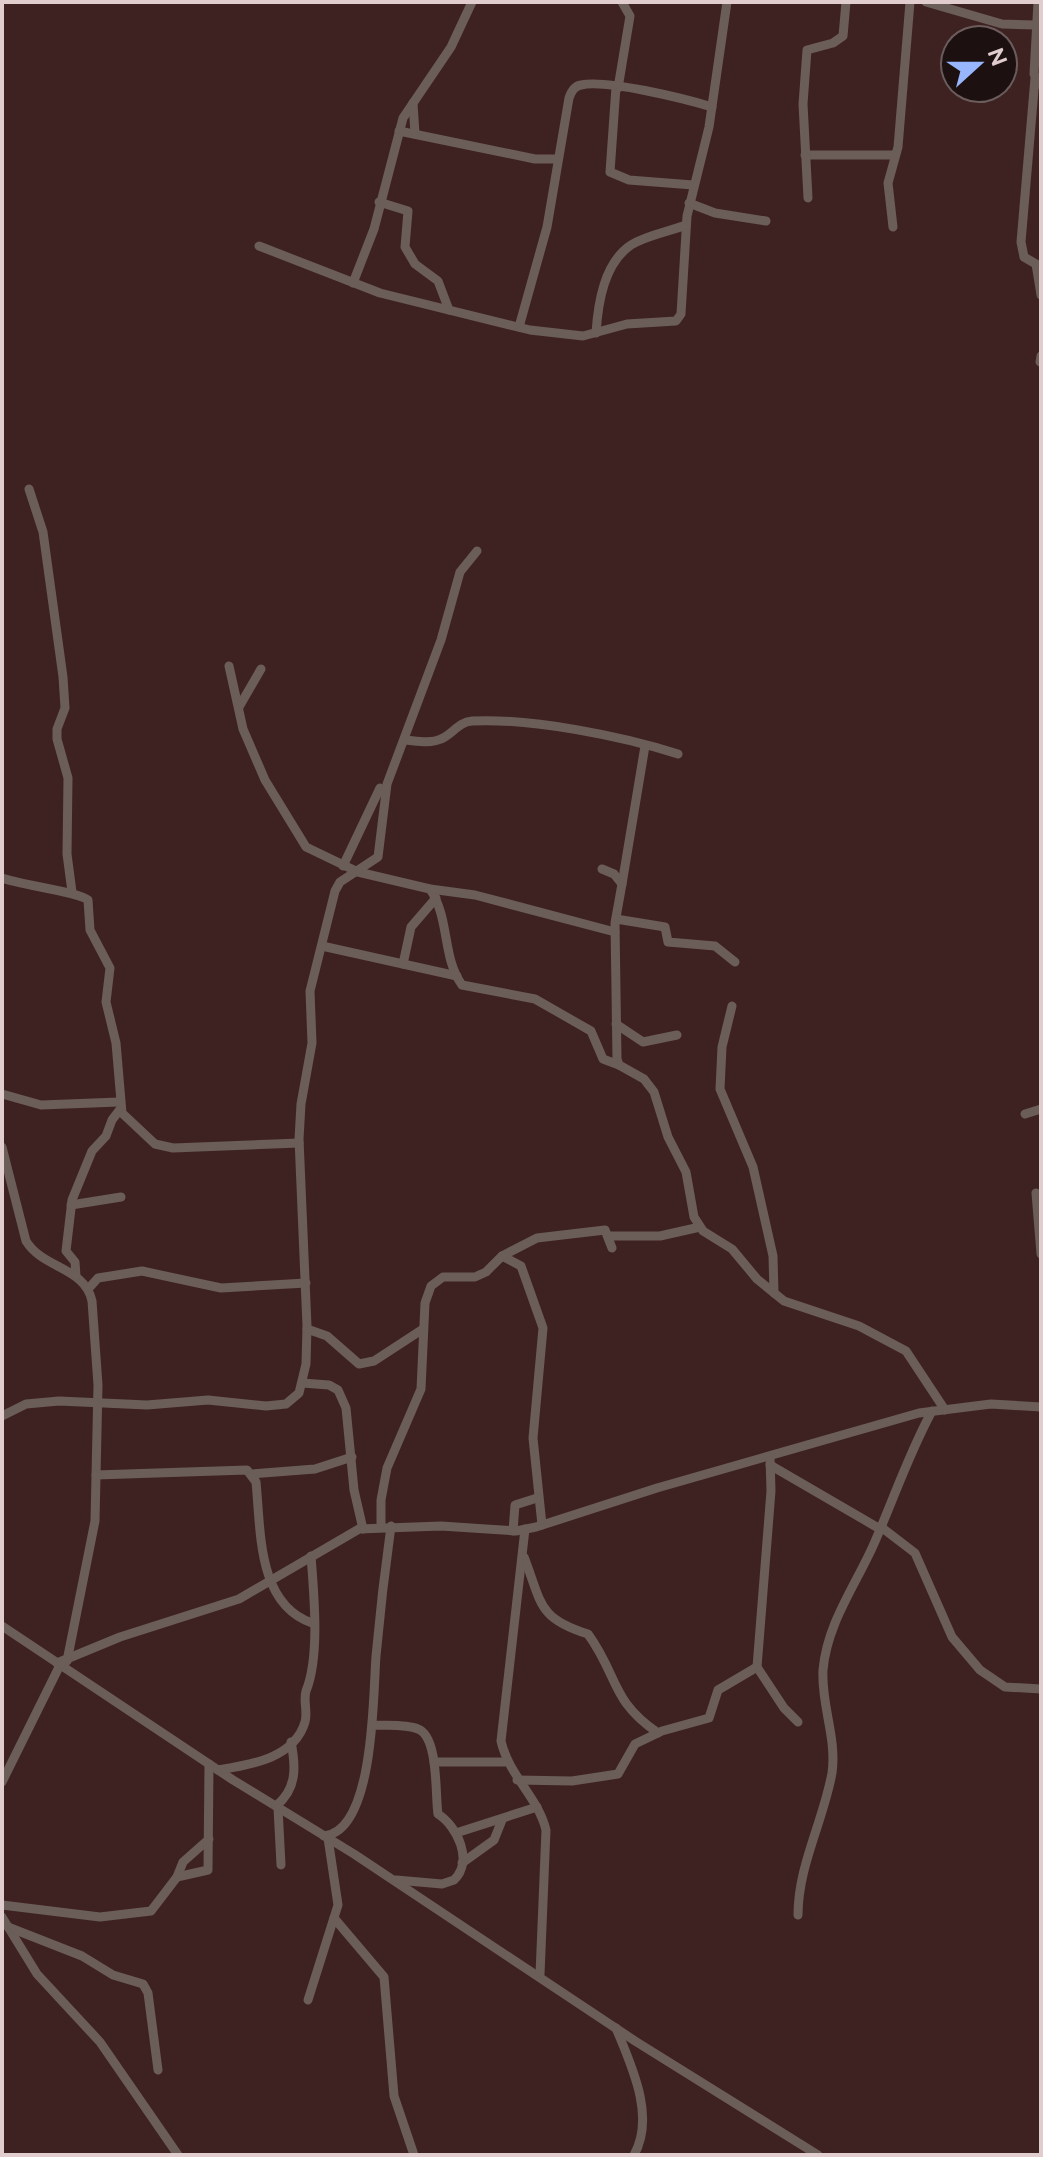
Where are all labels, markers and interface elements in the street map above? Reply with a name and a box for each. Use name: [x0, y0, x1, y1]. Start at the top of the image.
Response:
north arrow: [939, 24, 1019, 104]
text: N: [983, 44, 1013, 69]

